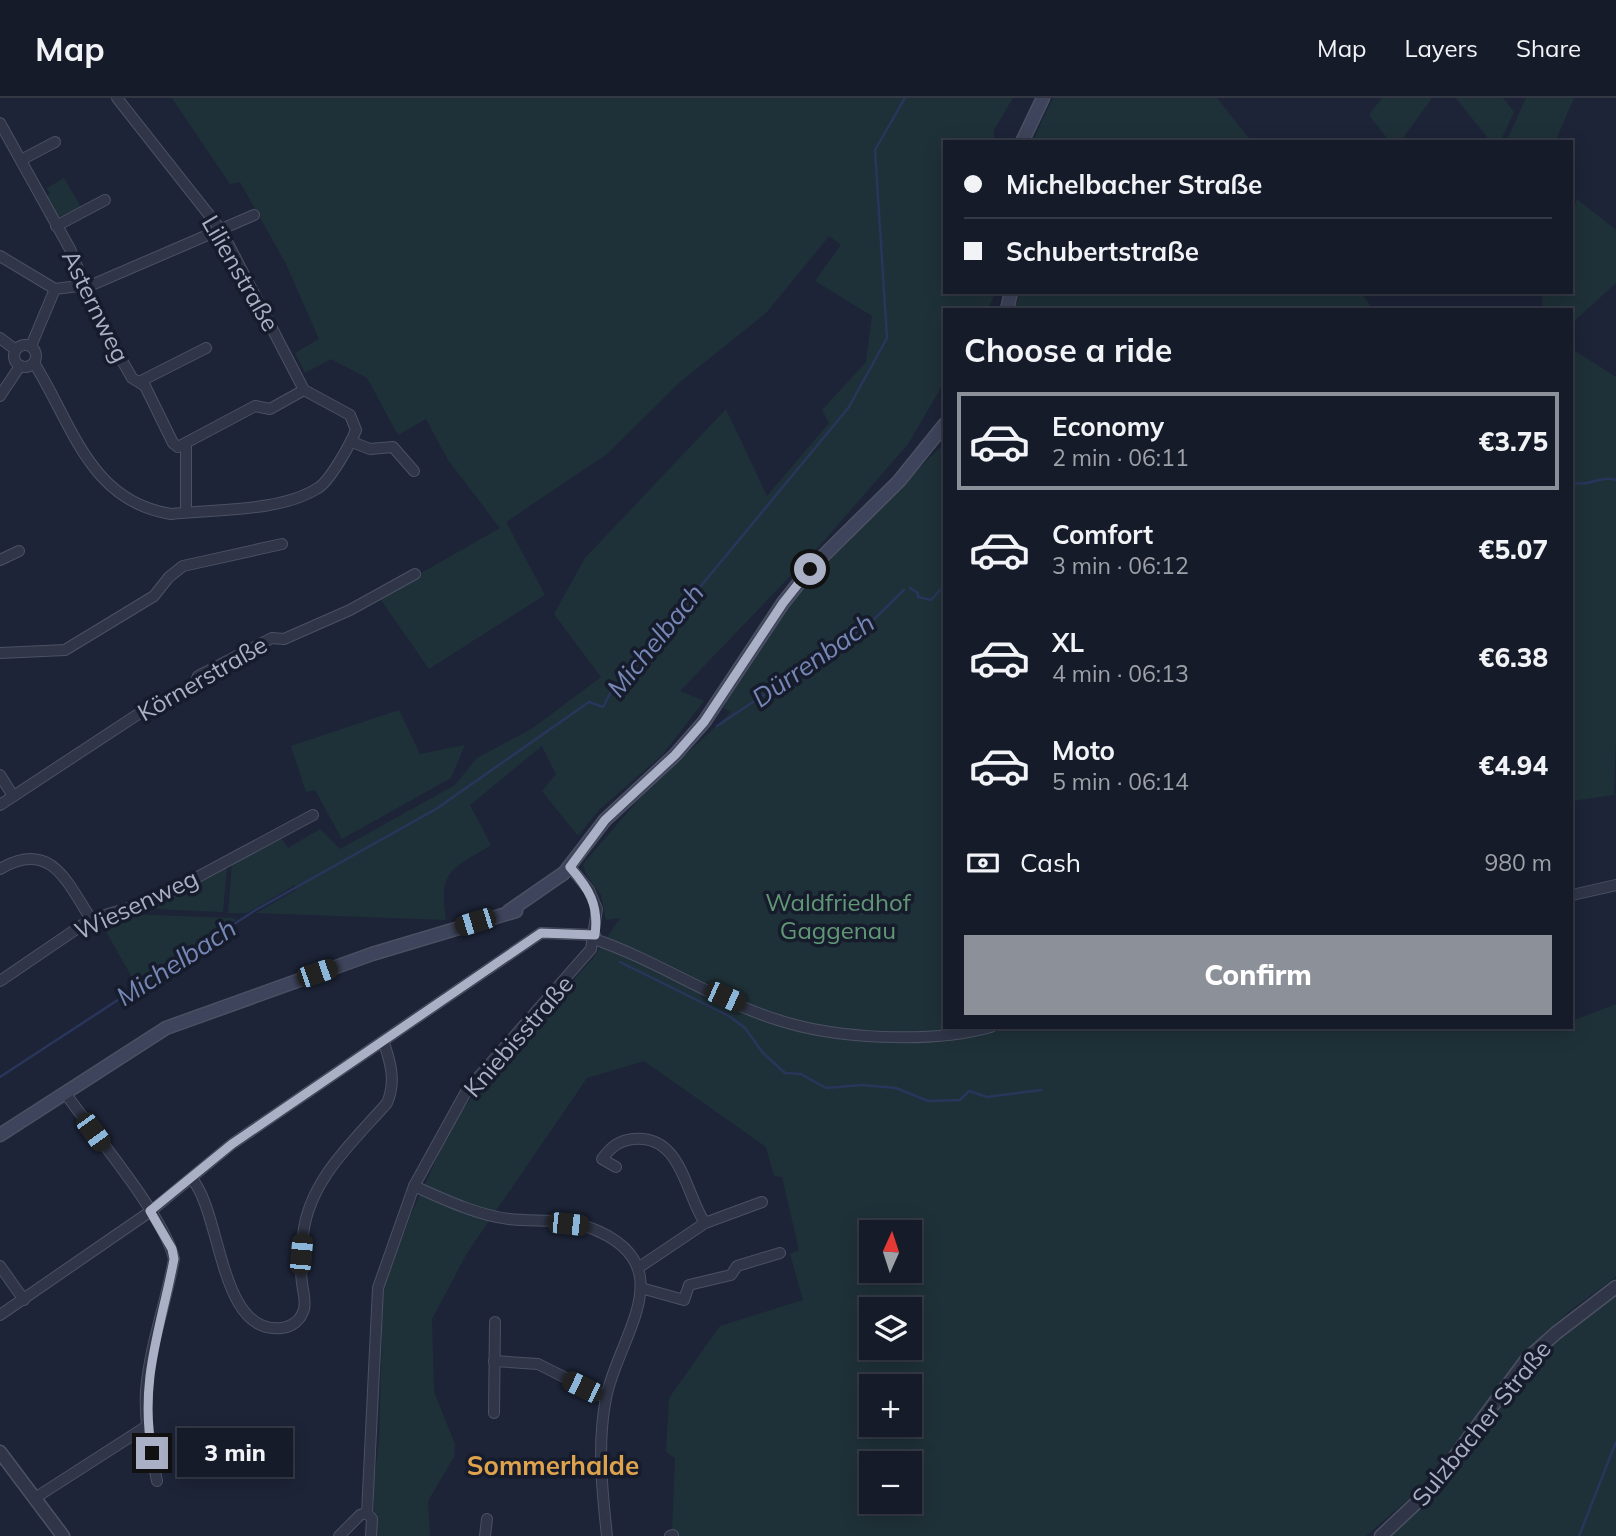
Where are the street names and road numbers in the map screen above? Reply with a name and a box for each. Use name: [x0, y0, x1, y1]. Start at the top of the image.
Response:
street label: Lilienstraße: [196, 210, 286, 336]
street label: Asternweg: [56, 245, 136, 367]
street label: Körnerstraße: [132, 629, 272, 727]
street label: Wiesenweg: [70, 862, 202, 946]
street label: Kniebisstraße: [457, 969, 579, 1103]
street label: Sulzbacher Straße: [1405, 1334, 1557, 1512]

